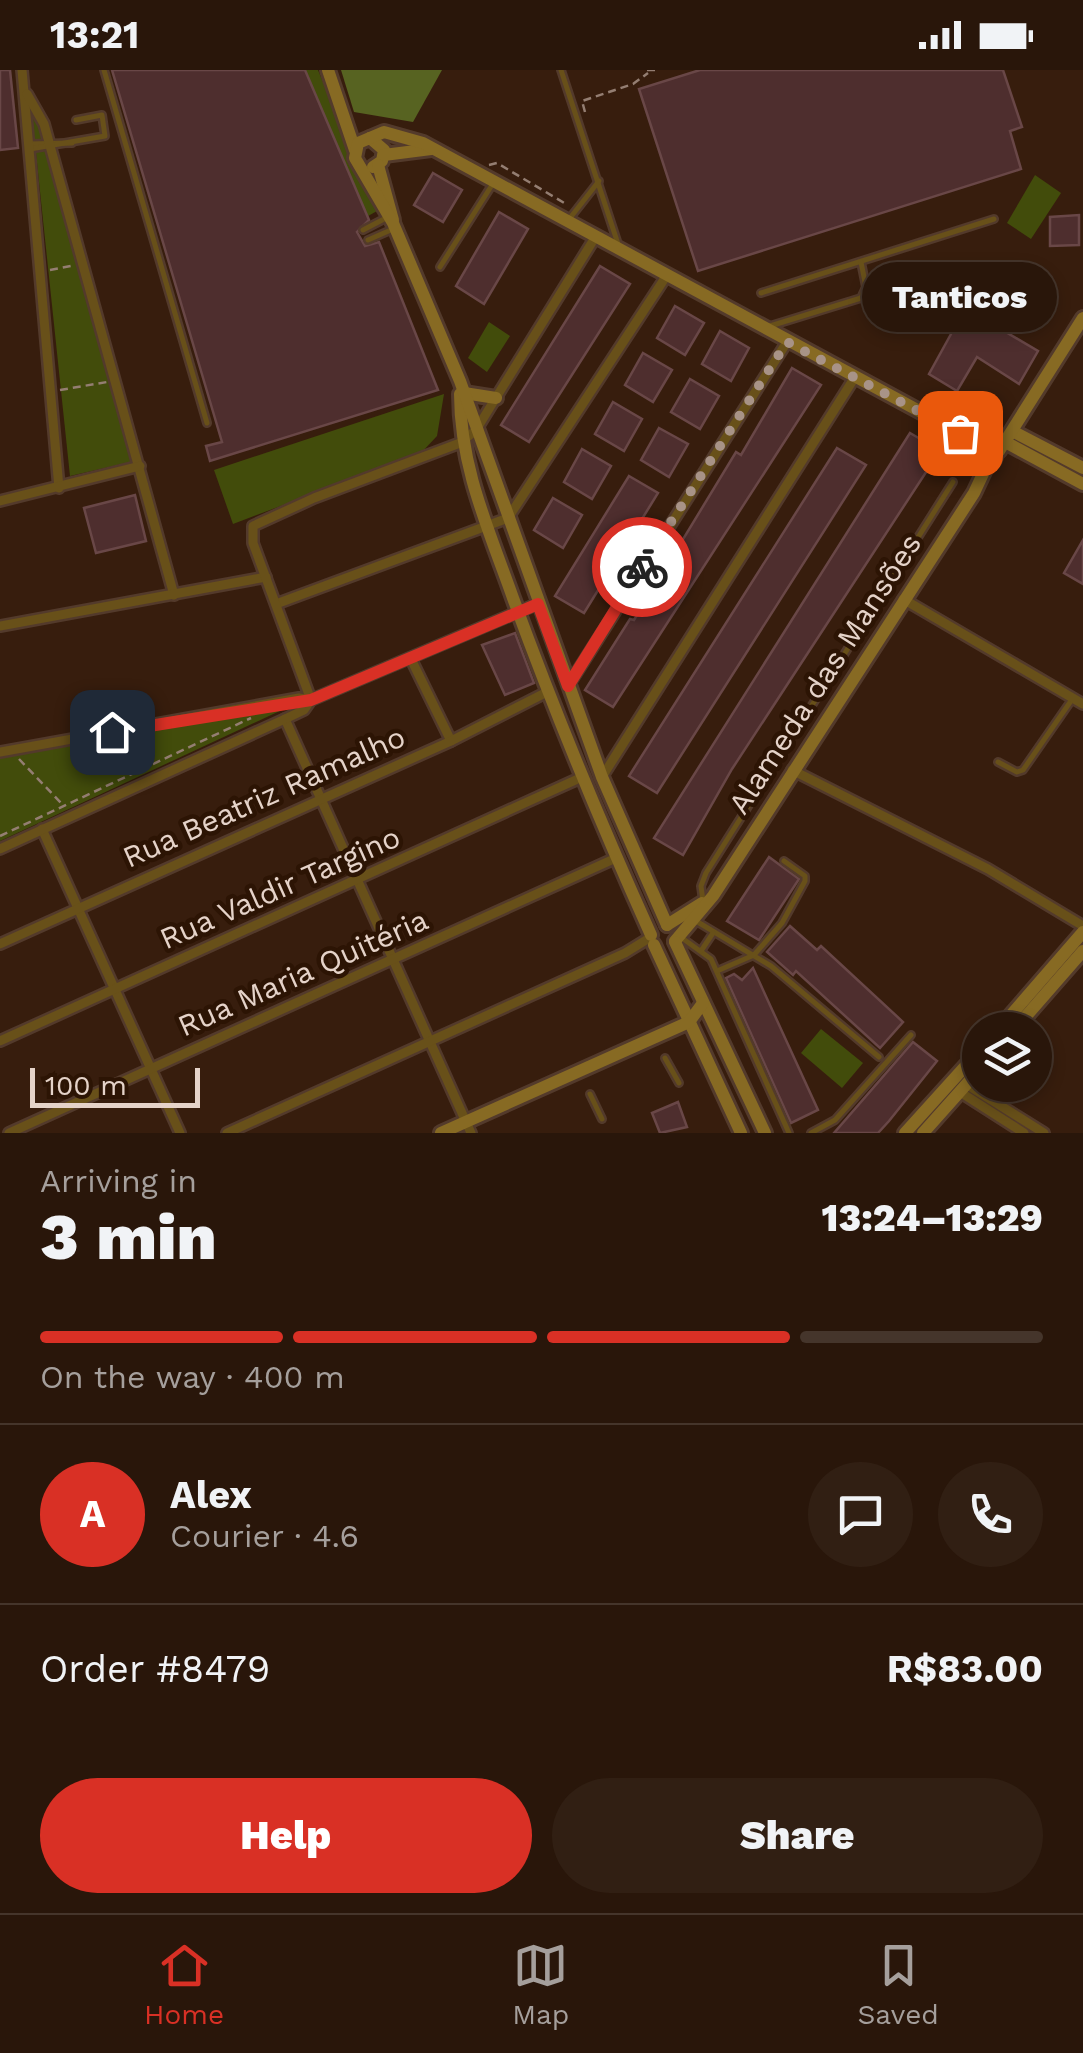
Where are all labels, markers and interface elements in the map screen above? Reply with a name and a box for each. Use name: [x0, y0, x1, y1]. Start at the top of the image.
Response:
text: 13:21: [50, 13, 139, 57]
callout: Tanticos: [862, 263, 1058, 333]
text: Tanticos: [892, 278, 1027, 316]
pin: [918, 391, 1003, 476]
icon: bag: [933, 406, 988, 461]
courier: [592, 517, 692, 617]
street label: Alameda das Mansões: [721, 527, 928, 820]
icon: bike: [615, 540, 670, 595]
pin: [70, 690, 155, 775]
icon: home: [85, 705, 140, 760]
street label: Rua Beatriz Ramalho: [117, 718, 410, 875]
street label: Rua Valdir Targino: [154, 819, 405, 956]
street label: Rua Maria Quitéria: [172, 902, 433, 1043]
map controls: [962, 1012, 1052, 1102]
button: layers: [962, 1012, 1052, 1102]
scale bar: [30, 1063, 200, 1108]
text: 100 m: [45, 1069, 127, 1102]
text: Arriving in: [40, 1162, 197, 1200]
text: 13:24–13:29: [822, 1196, 1043, 1240]
text: 3 min: [40, 1199, 217, 1275]
text: On the way · 400 m: [40, 1358, 345, 1396]
button: chat: [808, 1462, 913, 1567]
button: phone: [938, 1462, 1043, 1567]
text: Alex: [170, 1473, 252, 1517]
text: A: [80, 1492, 105, 1536]
text: Courier · 4.6: [170, 1517, 359, 1555]
text: Order #8479: [40, 1647, 270, 1691]
text: R$83.00: [887, 1647, 1043, 1691]
button: Help: [40, 1778, 532, 1893]
button: Share: [552, 1778, 1043, 1893]
tab: Home: [144, 1938, 224, 2031]
tab: Map: [512, 1938, 569, 2031]
tab: Saved: [858, 1938, 939, 2031]

